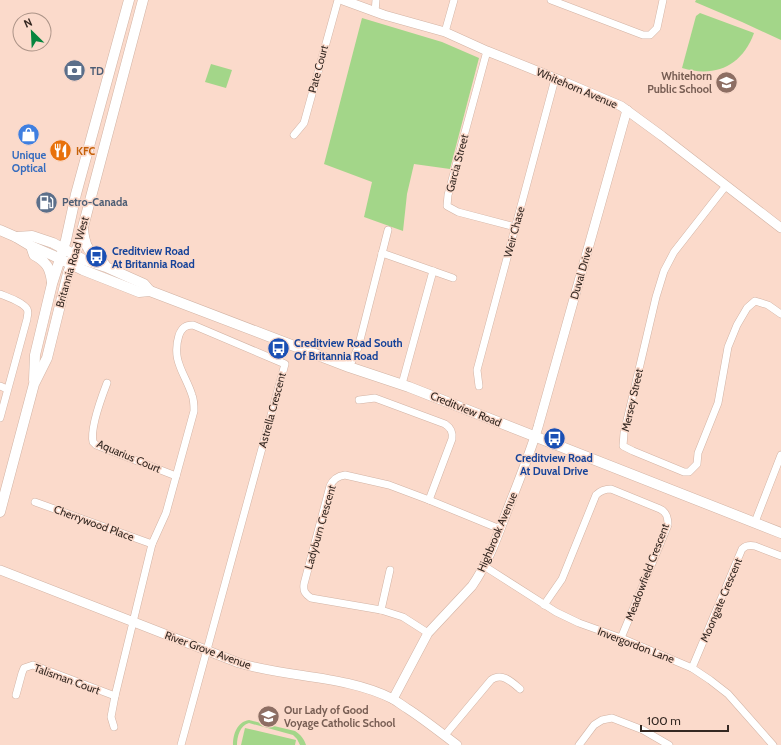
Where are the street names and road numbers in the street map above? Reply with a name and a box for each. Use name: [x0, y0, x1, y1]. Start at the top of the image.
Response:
street label: Pate Court: [305, 43, 331, 94]
street label: Whitehorn Avenue: [534, 65, 620, 112]
street label: Garcia Street: [443, 132, 472, 193]
street label: Weir Chase: [500, 205, 528, 259]
street label: Britannia Road West: [52, 215, 92, 309]
street label: Duval Drive: [567, 245, 595, 301]
street label: Mersey Street: [618, 367, 646, 433]
street label: Astrella Crescent: [255, 370, 289, 449]
street label: Creditview Road: [428, 388, 504, 430]
street label: Aquarius Court: [95, 436, 163, 476]
street label: Ladyburn Crescent: [301, 483, 339, 571]
street label: Highbrook Avenue: [474, 490, 520, 574]
street label: Cherrywood Place: [52, 502, 136, 544]
street label: Meadowfield Crescent: [622, 521, 672, 623]
street label: Moongate Crescent: [697, 556, 745, 644]
street label: Invergordon Lane: [596, 624, 677, 666]
street label: River Grove Avenue: [163, 628, 253, 672]
street label: Talisman Court: [32, 661, 102, 697]

